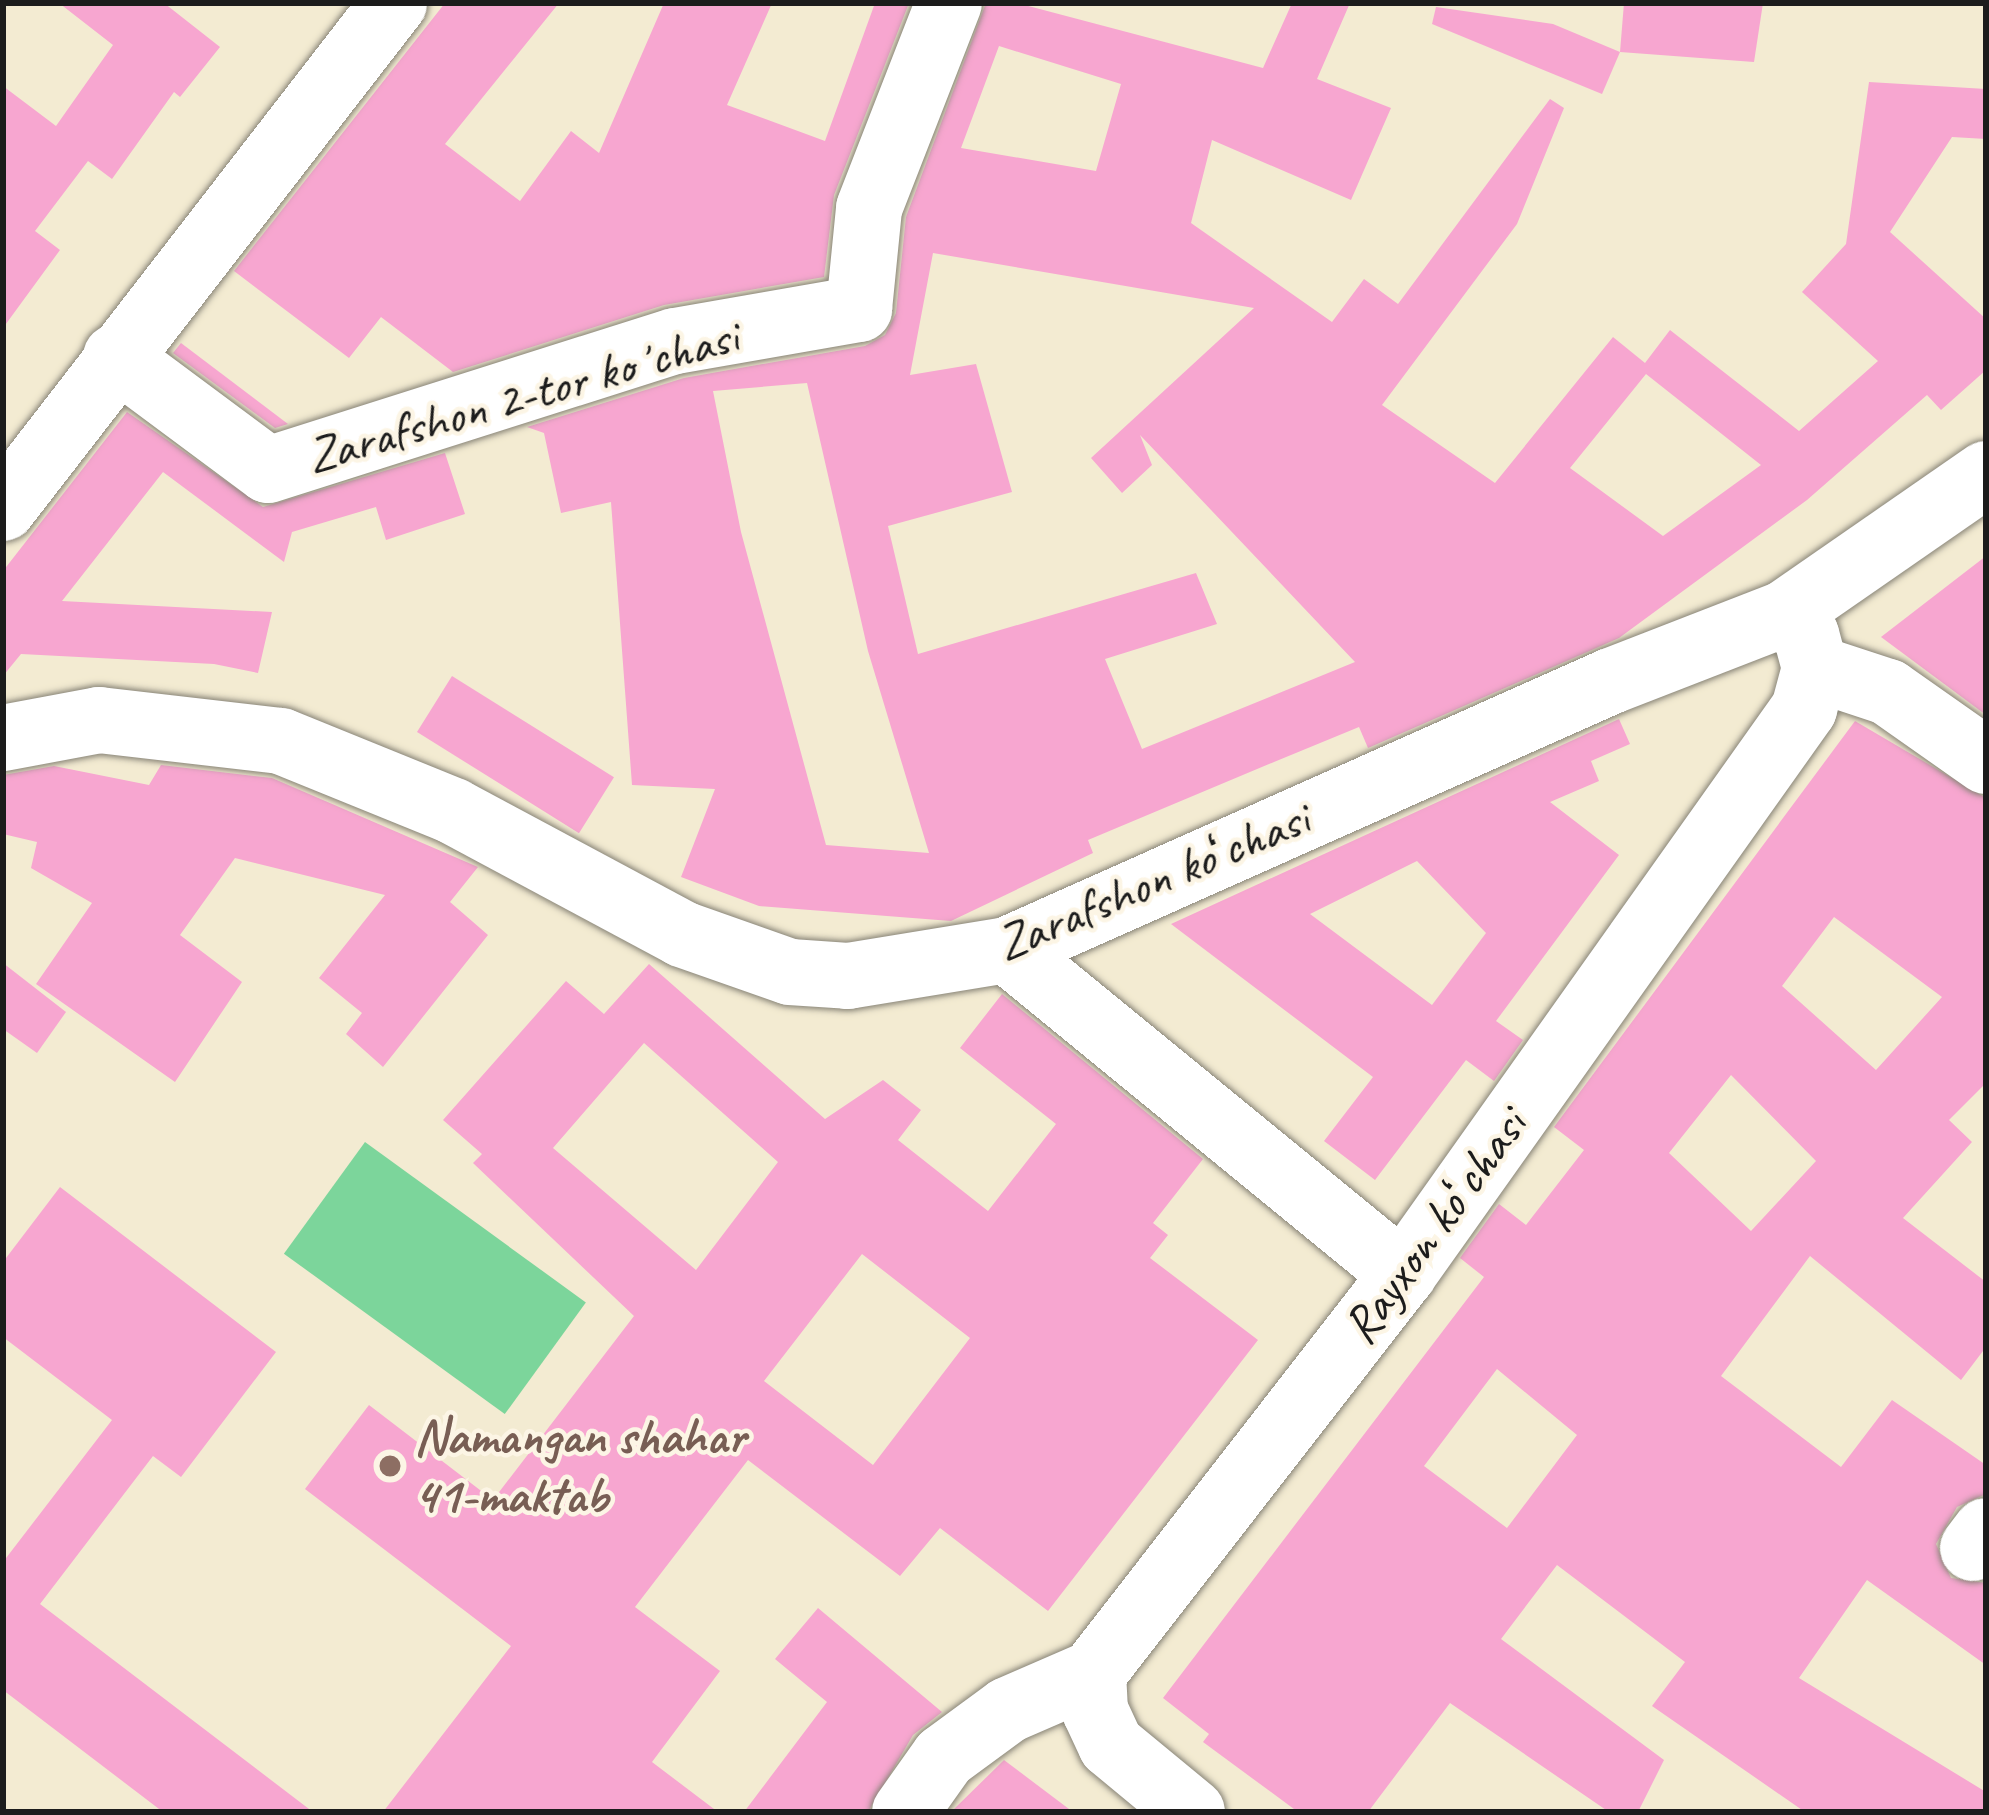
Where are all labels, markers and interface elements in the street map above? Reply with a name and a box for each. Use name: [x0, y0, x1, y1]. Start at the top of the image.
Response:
street label: Zarafshon 2-tor koʼchasi: [299, 305, 745, 487]
street label: Zarafshon koʻchasi: [986, 787, 1318, 975]
street label: Rayxon koʻchasi: [1328, 1097, 1540, 1355]
place label: Namangan shahar 41-maktab: [414, 1406, 744, 1526]
marker: Namangan shahar 41-maktab: [377, 1453, 403, 1479]

